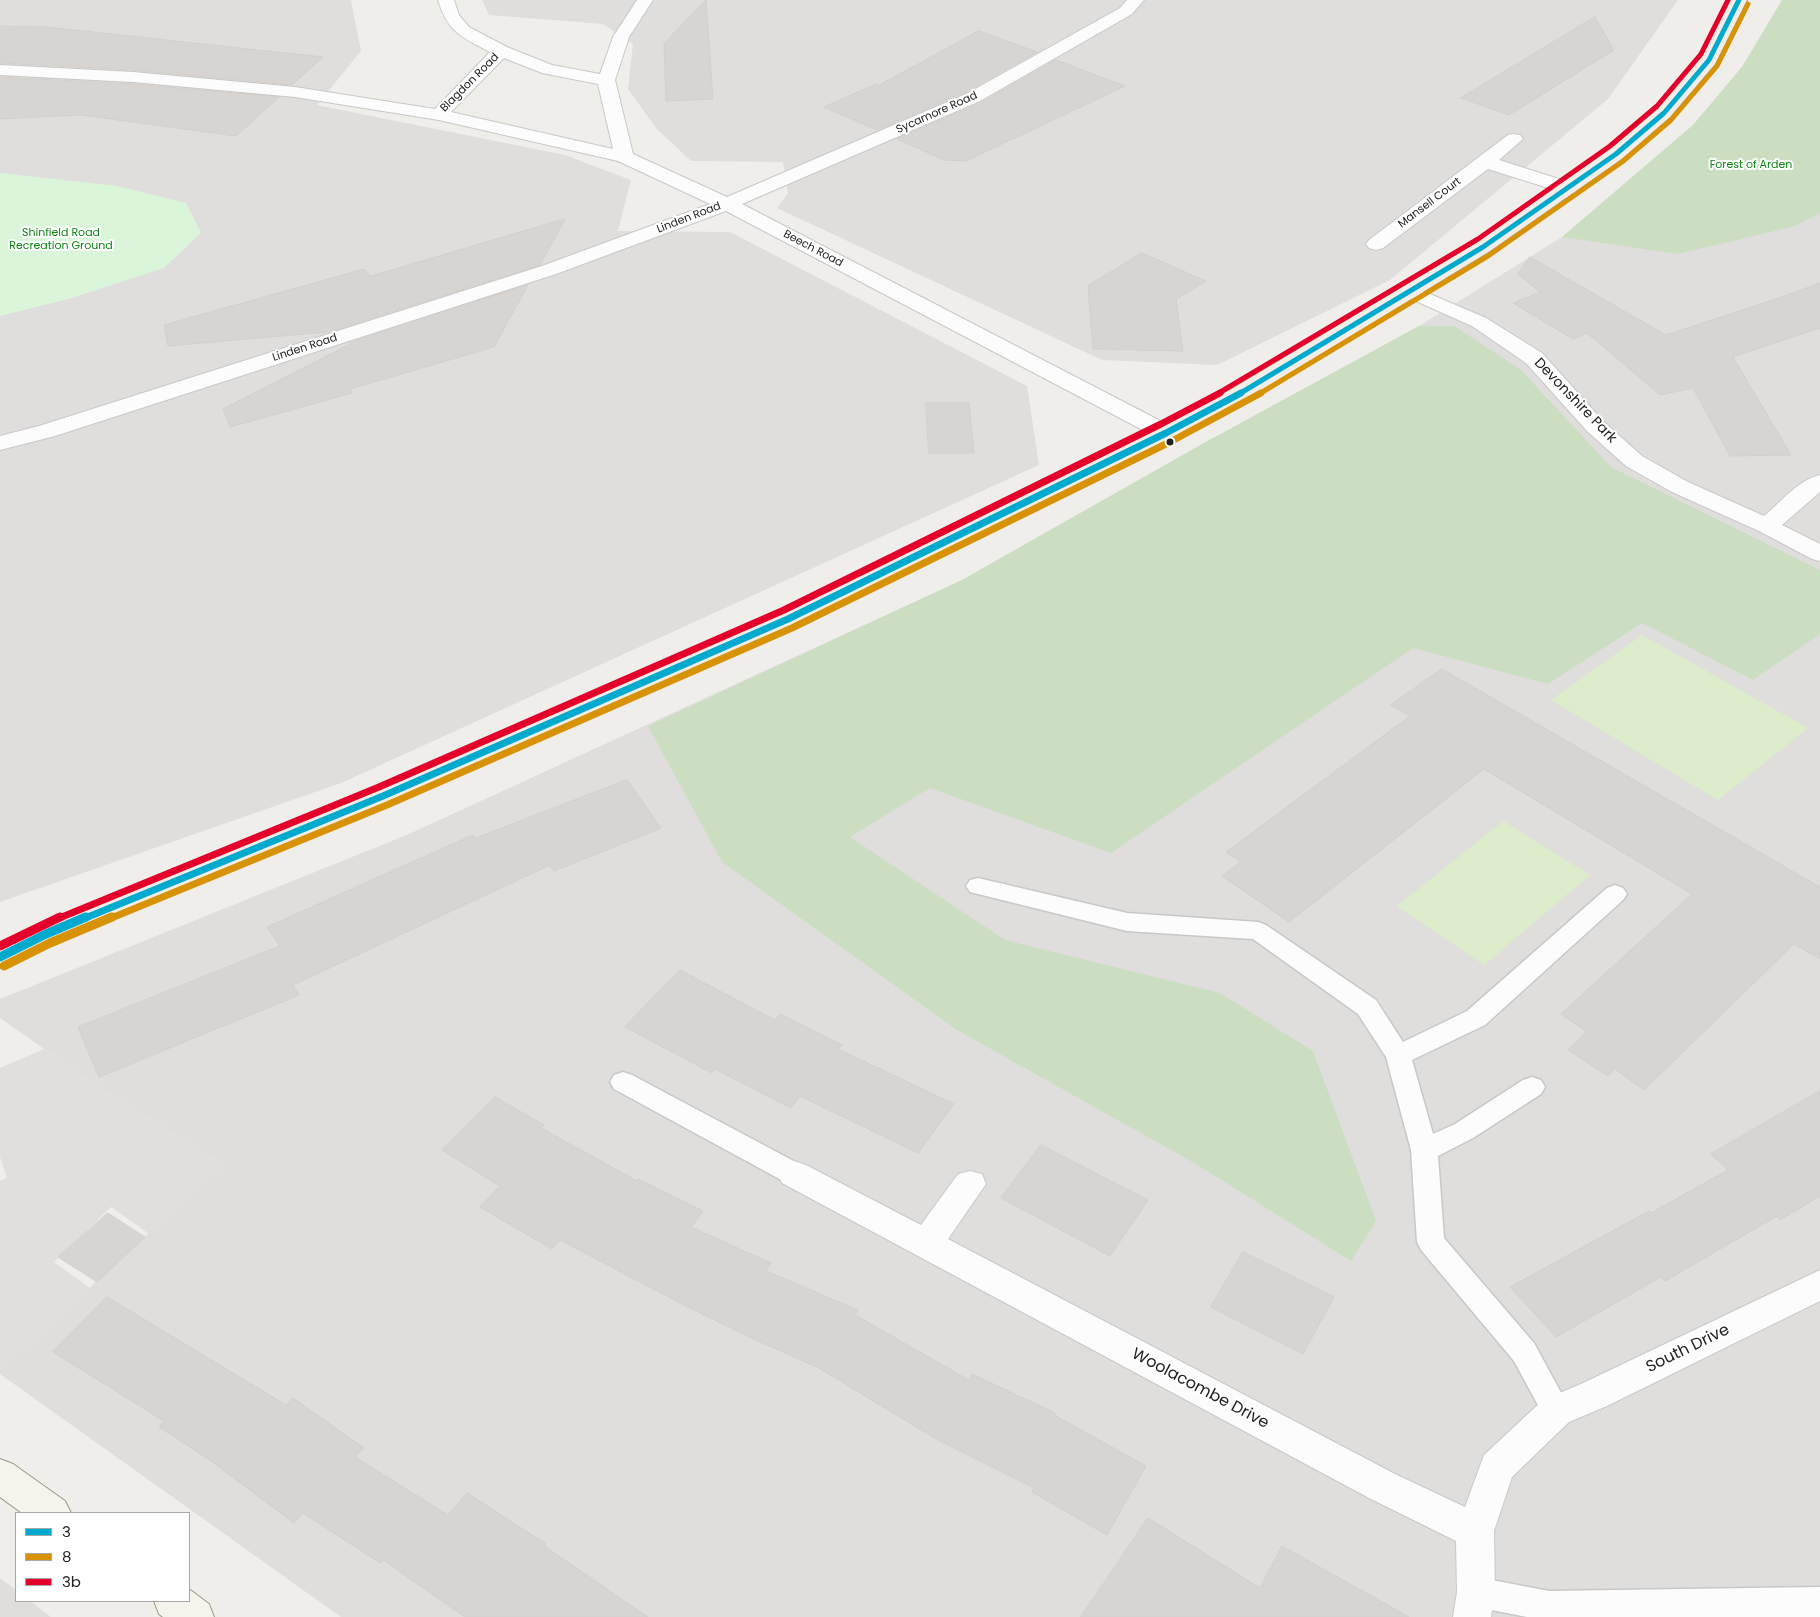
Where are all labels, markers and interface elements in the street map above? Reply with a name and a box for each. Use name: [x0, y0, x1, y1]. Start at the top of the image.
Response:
street label: Blagdon Road: [438, 51, 502, 115]
street label: Sycamore Road: [894, 89, 980, 137]
park label: Forest of Arden: [1710, 158, 1792, 172]
street label: Mansell Court: [1396, 175, 1464, 231]
street label: Linden Road: [655, 200, 723, 236]
park label: Shinfield Road Recreation Ground: [9, 226, 113, 252]
street label: Beech Road: [781, 228, 845, 270]
street label: Linden Road: [271, 331, 339, 365]
street label: Devonshire Park: [1530, 355, 1620, 447]
unlabelled marker: [1165, 437, 1175, 447]
street label: South Drive: [1643, 1321, 1733, 1377]
street label: Woolacombe Drive: [1128, 1345, 1272, 1433]
legend: [15, 1512, 190, 1602]
text: 3: [62, 1521, 71, 1542]
text: 8: [62, 1546, 71, 1567]
text: 3b: [62, 1571, 81, 1592]

